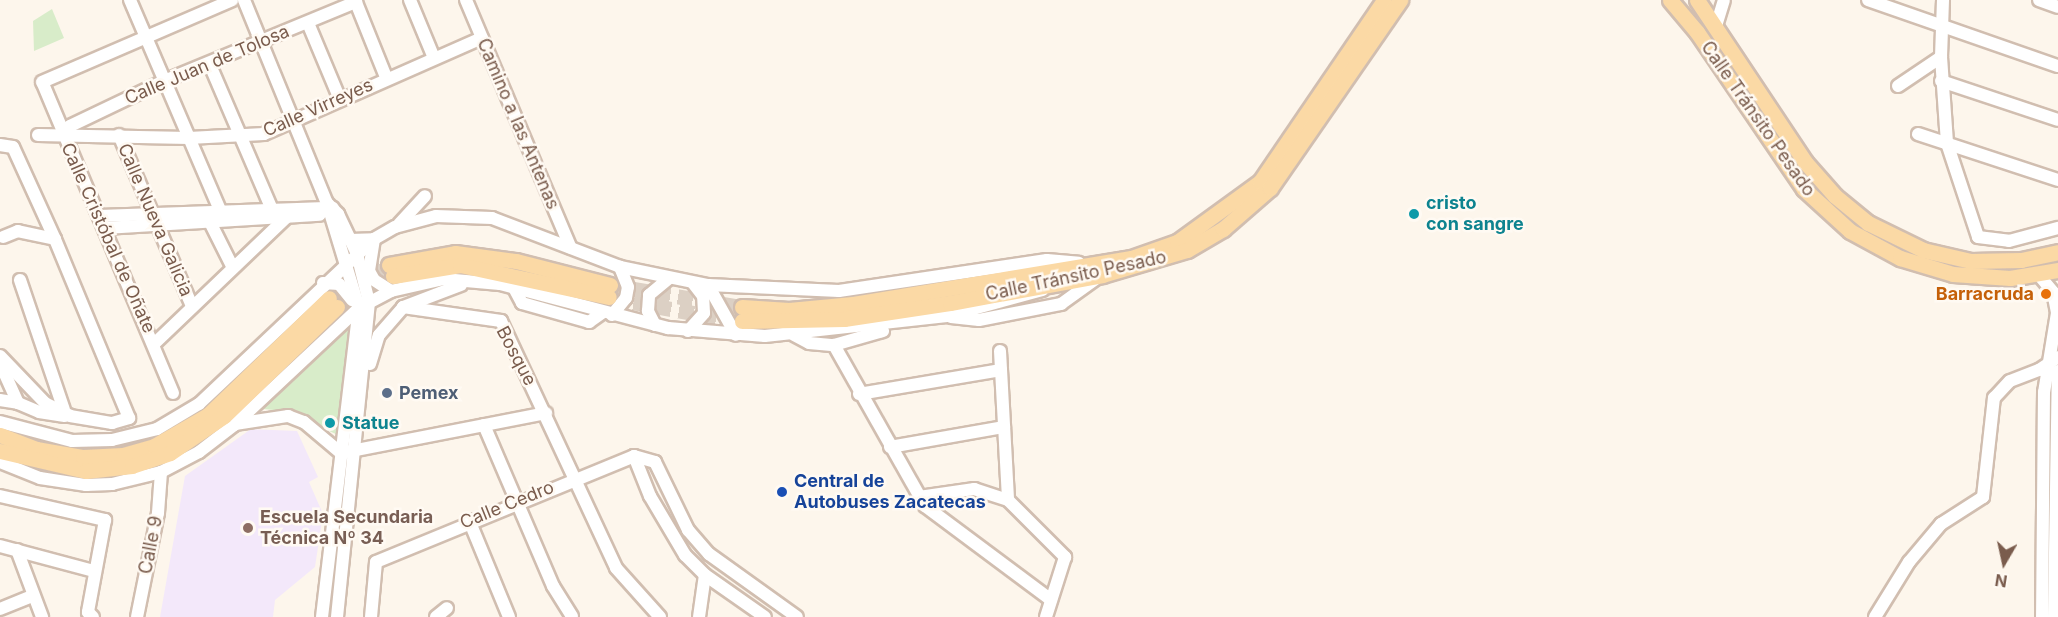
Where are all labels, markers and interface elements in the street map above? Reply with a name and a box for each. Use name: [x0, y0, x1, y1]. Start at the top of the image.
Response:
street label: Calle Juan de Tolosa: [122, 21, 292, 109]
street label: Camino a las Antenas: [472, 35, 564, 213]
street label: Calle Tránsito Pesado: [1696, 37, 1820, 201]
street label: Calle Virreyes: [260, 74, 376, 142]
street label: Calle Cristóbal de Oñate: [56, 139, 160, 337]
street label: Calle Nueva Galicia: [113, 140, 197, 300]
place label: cristo con sangre: [1426, 193, 1524, 236]
marker: cristo con sangre: [1407, 207, 1421, 221]
street label: Calle Tránsito Pesado: [984, 246, 1168, 306]
place label: Barracruda: [1936, 283, 2034, 305]
marker: Barracruda: [2039, 287, 2053, 301]
street label: Bosque: [491, 323, 541, 389]
place label: Pemex: [399, 382, 458, 404]
marker: Pemex: [380, 386, 394, 400]
place label: Statue: [342, 412, 399, 434]
marker: Statue: [323, 416, 337, 430]
place label: Central de Autobuses Zacatecas: [794, 471, 986, 514]
street label: Calle Cedro: [457, 476, 557, 534]
marker: Central de Autobuses Zacatecas: [775, 485, 789, 499]
place label: Escuela Secundaria Técnica Nº 34: [260, 507, 433, 550]
street label: Calle 9: [135, 514, 167, 576]
marker: Escuela Secundaria Técnica Nº 34: [241, 521, 255, 535]
north arrow: [1974, 533, 2034, 593]
text: N: [1994, 570, 2009, 592]

